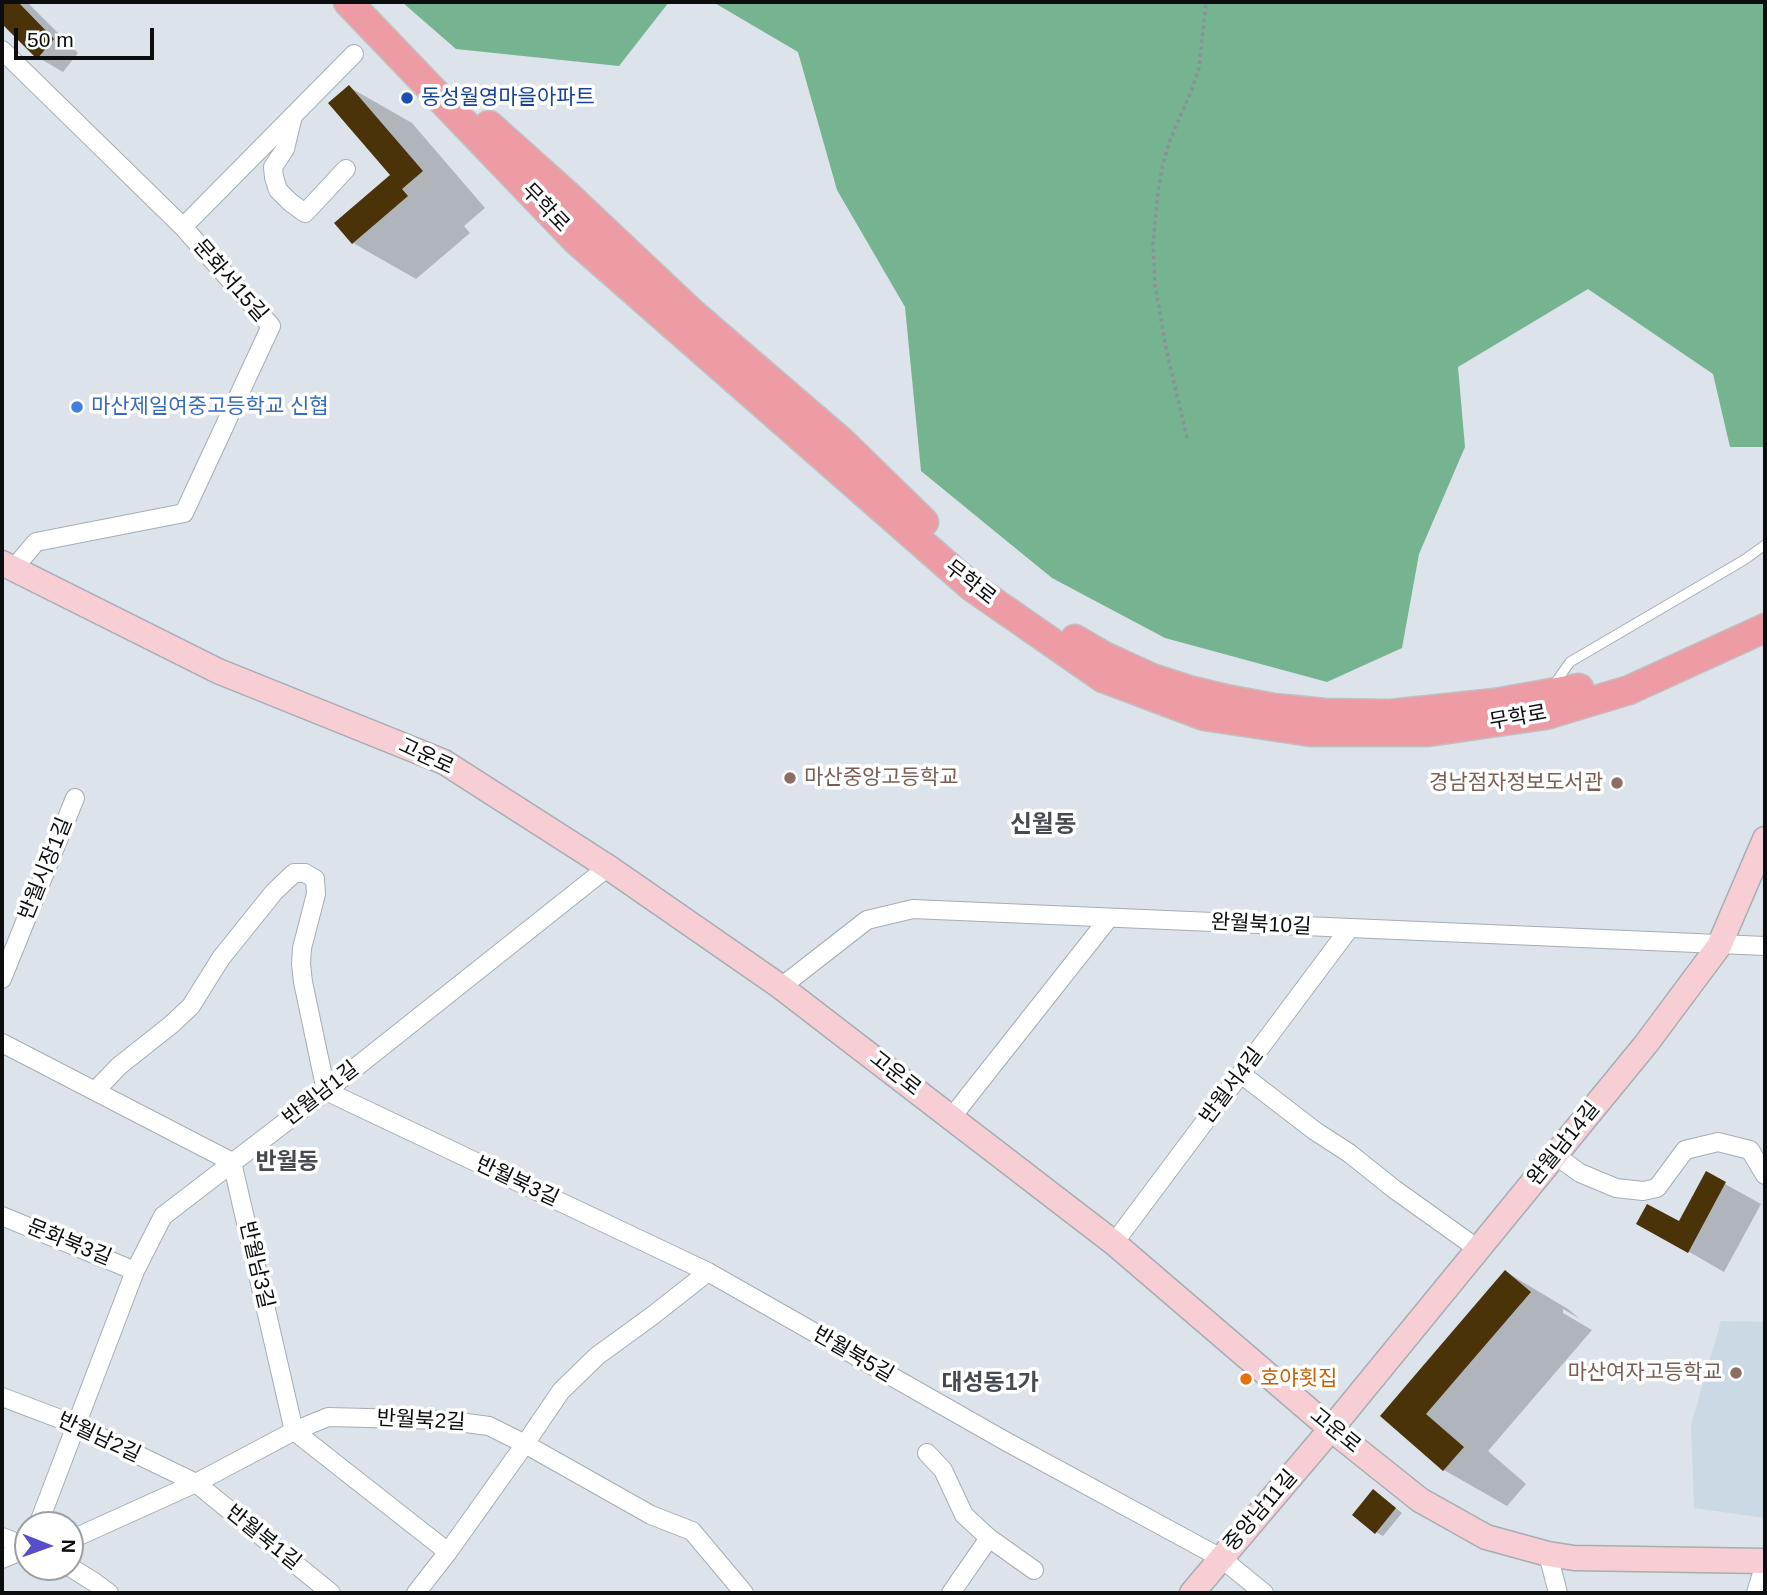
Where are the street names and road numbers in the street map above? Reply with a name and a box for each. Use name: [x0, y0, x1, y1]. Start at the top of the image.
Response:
street label: 무학로: [516, 178, 574, 238]
street label: 문화서15길: [187, 235, 273, 327]
street label: 무학로: [939, 555, 1001, 611]
street label: 무학로: [1487, 701, 1549, 735]
street label: 고운로: [394, 733, 458, 781]
street label: 반월시장1길: [14, 814, 78, 924]
street label: 완월북10길: [1210, 910, 1312, 940]
street label: 반월서4길: [1195, 1043, 1269, 1129]
street label: 고운로: [864, 1046, 926, 1102]
street label: 반월남1길: [278, 1057, 364, 1131]
street label: 완월남14길: [1523, 1097, 1605, 1191]
street label: 반월북3길: [471, 1152, 563, 1212]
street label: 문화북3길: [23, 1215, 115, 1271]
street label: 반월남3길: [234, 1219, 278, 1311]
street label: 반월북5길: [808, 1322, 898, 1388]
street label: 고운로: [1305, 1403, 1365, 1459]
street label: 반월북2길: [376, 1406, 466, 1436]
street label: 반월남2길: [53, 1408, 145, 1468]
street label: 중앙남11길: [1219, 1465, 1303, 1557]
street label: 반월북1길: [221, 1500, 305, 1576]

